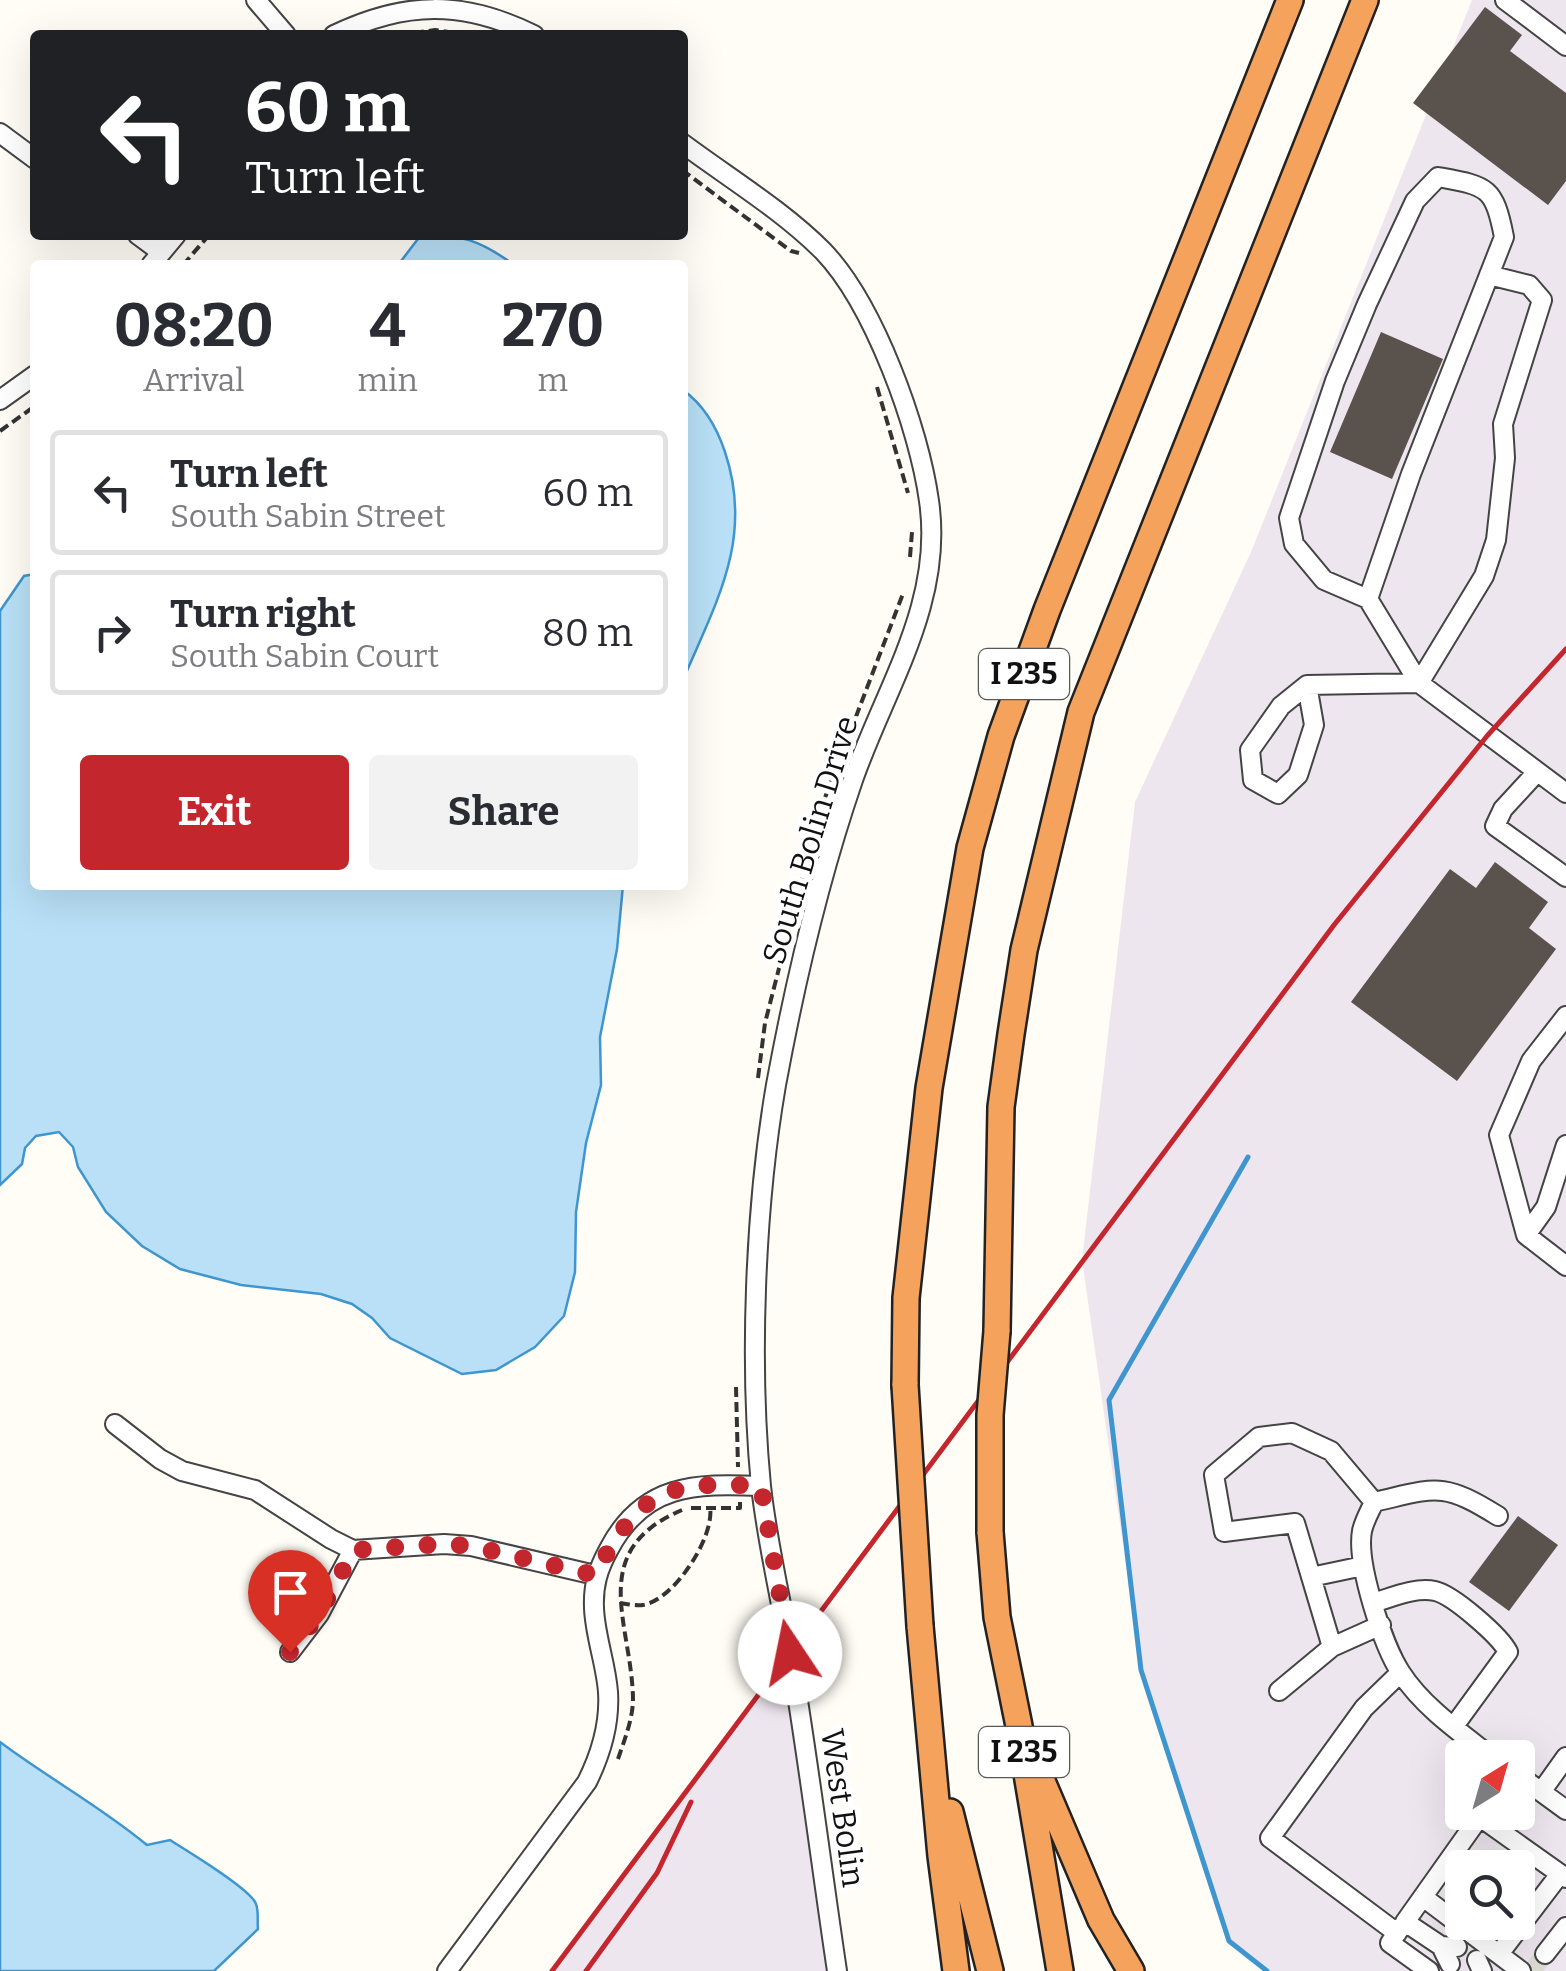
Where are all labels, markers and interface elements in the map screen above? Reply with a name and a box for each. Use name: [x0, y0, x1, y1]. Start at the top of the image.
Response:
text: 60 m: [245, 66, 410, 150]
icon: left: [80, 70, 210, 200]
text: Turn left: [245, 151, 425, 205]
text: 08:20: [114, 290, 274, 362]
text: 4: [369, 290, 406, 362]
text: 270: [501, 290, 604, 362]
text: Arrival: [143, 361, 244, 399]
text: min: [357, 361, 418, 399]
text: m: [538, 361, 568, 399]
text: Turn left: [170, 451, 328, 497]
icon: left: [85, 465, 140, 520]
text: 60 m: [542, 470, 633, 516]
text: South Sabin Street: [170, 497, 446, 535]
text: Turn right: [170, 591, 356, 637]
icon: right: [85, 605, 140, 660]
text: 80 m: [542, 610, 633, 656]
text: South Sabin Court: [170, 637, 439, 675]
road number: I 235: [979, 649, 1069, 699]
street label: South Bolin Drive: [754, 711, 866, 969]
button: Exit: [80, 755, 349, 870]
button: Share: [369, 755, 638, 870]
pin: [248, 1550, 333, 1653]
icon: arrive: [263, 1565, 318, 1620]
position arrow: [738, 1601, 842, 1705]
street label: West Bolin: [813, 1727, 873, 1889]
road number: I 235: [979, 1727, 1069, 1777]
north arrow: [1445, 1740, 1535, 1830]
map controls: [1445, 1740, 1535, 1940]
button: search: [1445, 1850, 1535, 1940]

